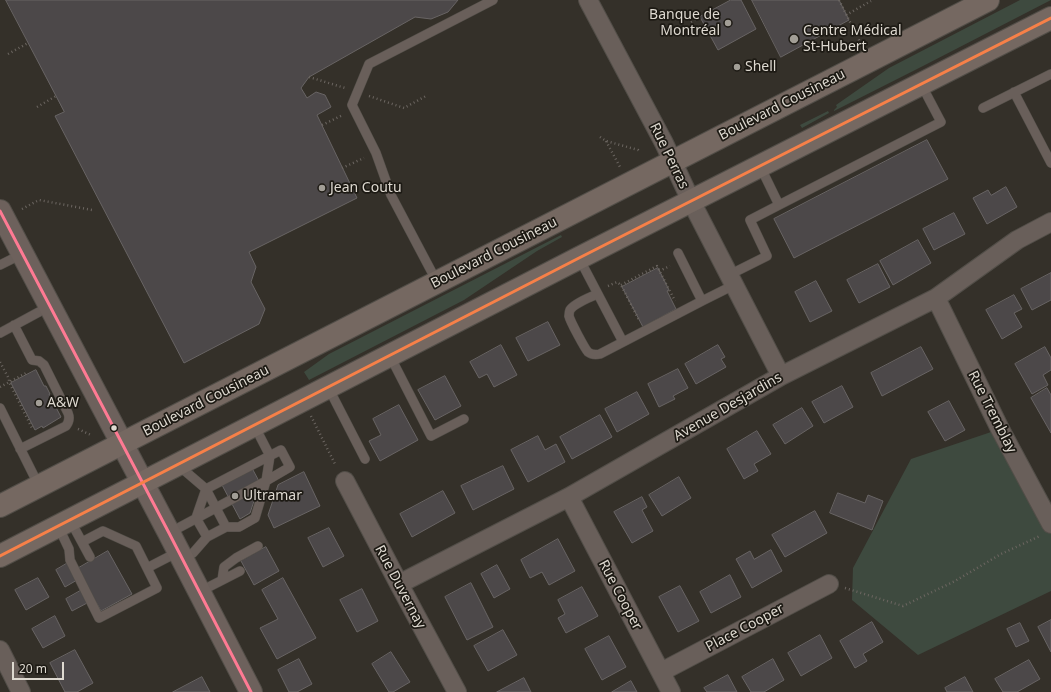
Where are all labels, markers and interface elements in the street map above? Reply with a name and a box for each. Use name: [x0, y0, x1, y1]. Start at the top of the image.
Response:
place label: Banque de Montréal: [649, 7, 720, 40]
marker: Banque de Montréal: [723, 18, 733, 28]
place label: Centre Médical St-Hubert: [803, 23, 901, 56]
marker: Centre Médical St-Hubert: [788, 33, 800, 45]
place label: Shell: [745, 59, 776, 75]
marker: Shell: [732, 62, 742, 72]
street label: Boulevard Cousineau: [716, 66, 848, 144]
street label: Rue Perras: [646, 120, 692, 192]
place label: Jean Coutu: [330, 180, 402, 196]
marker: Jean Coutu: [317, 183, 327, 193]
street label: Boulevard Cousineau: [428, 214, 560, 292]
street label: Boulevard Cousineau: [140, 362, 272, 440]
street label: Rue Tremblay: [964, 368, 1020, 456]
street label: Avenue Desjardins: [671, 369, 785, 445]
place label: A&W: [47, 395, 79, 411]
marker: A&W: [34, 398, 44, 408]
unlabelled marker: [109, 423, 119, 433]
place label: Ultramar: [243, 488, 302, 504]
marker: Ultramar: [230, 491, 240, 501]
street label: Rue Duvernay: [371, 542, 429, 632]
street label: Rue Cooper: [595, 557, 645, 633]
street label: Place Cooper: [703, 600, 787, 656]
scale bar: [14, 654, 66, 680]
text: 20 m: [19, 660, 47, 677]

